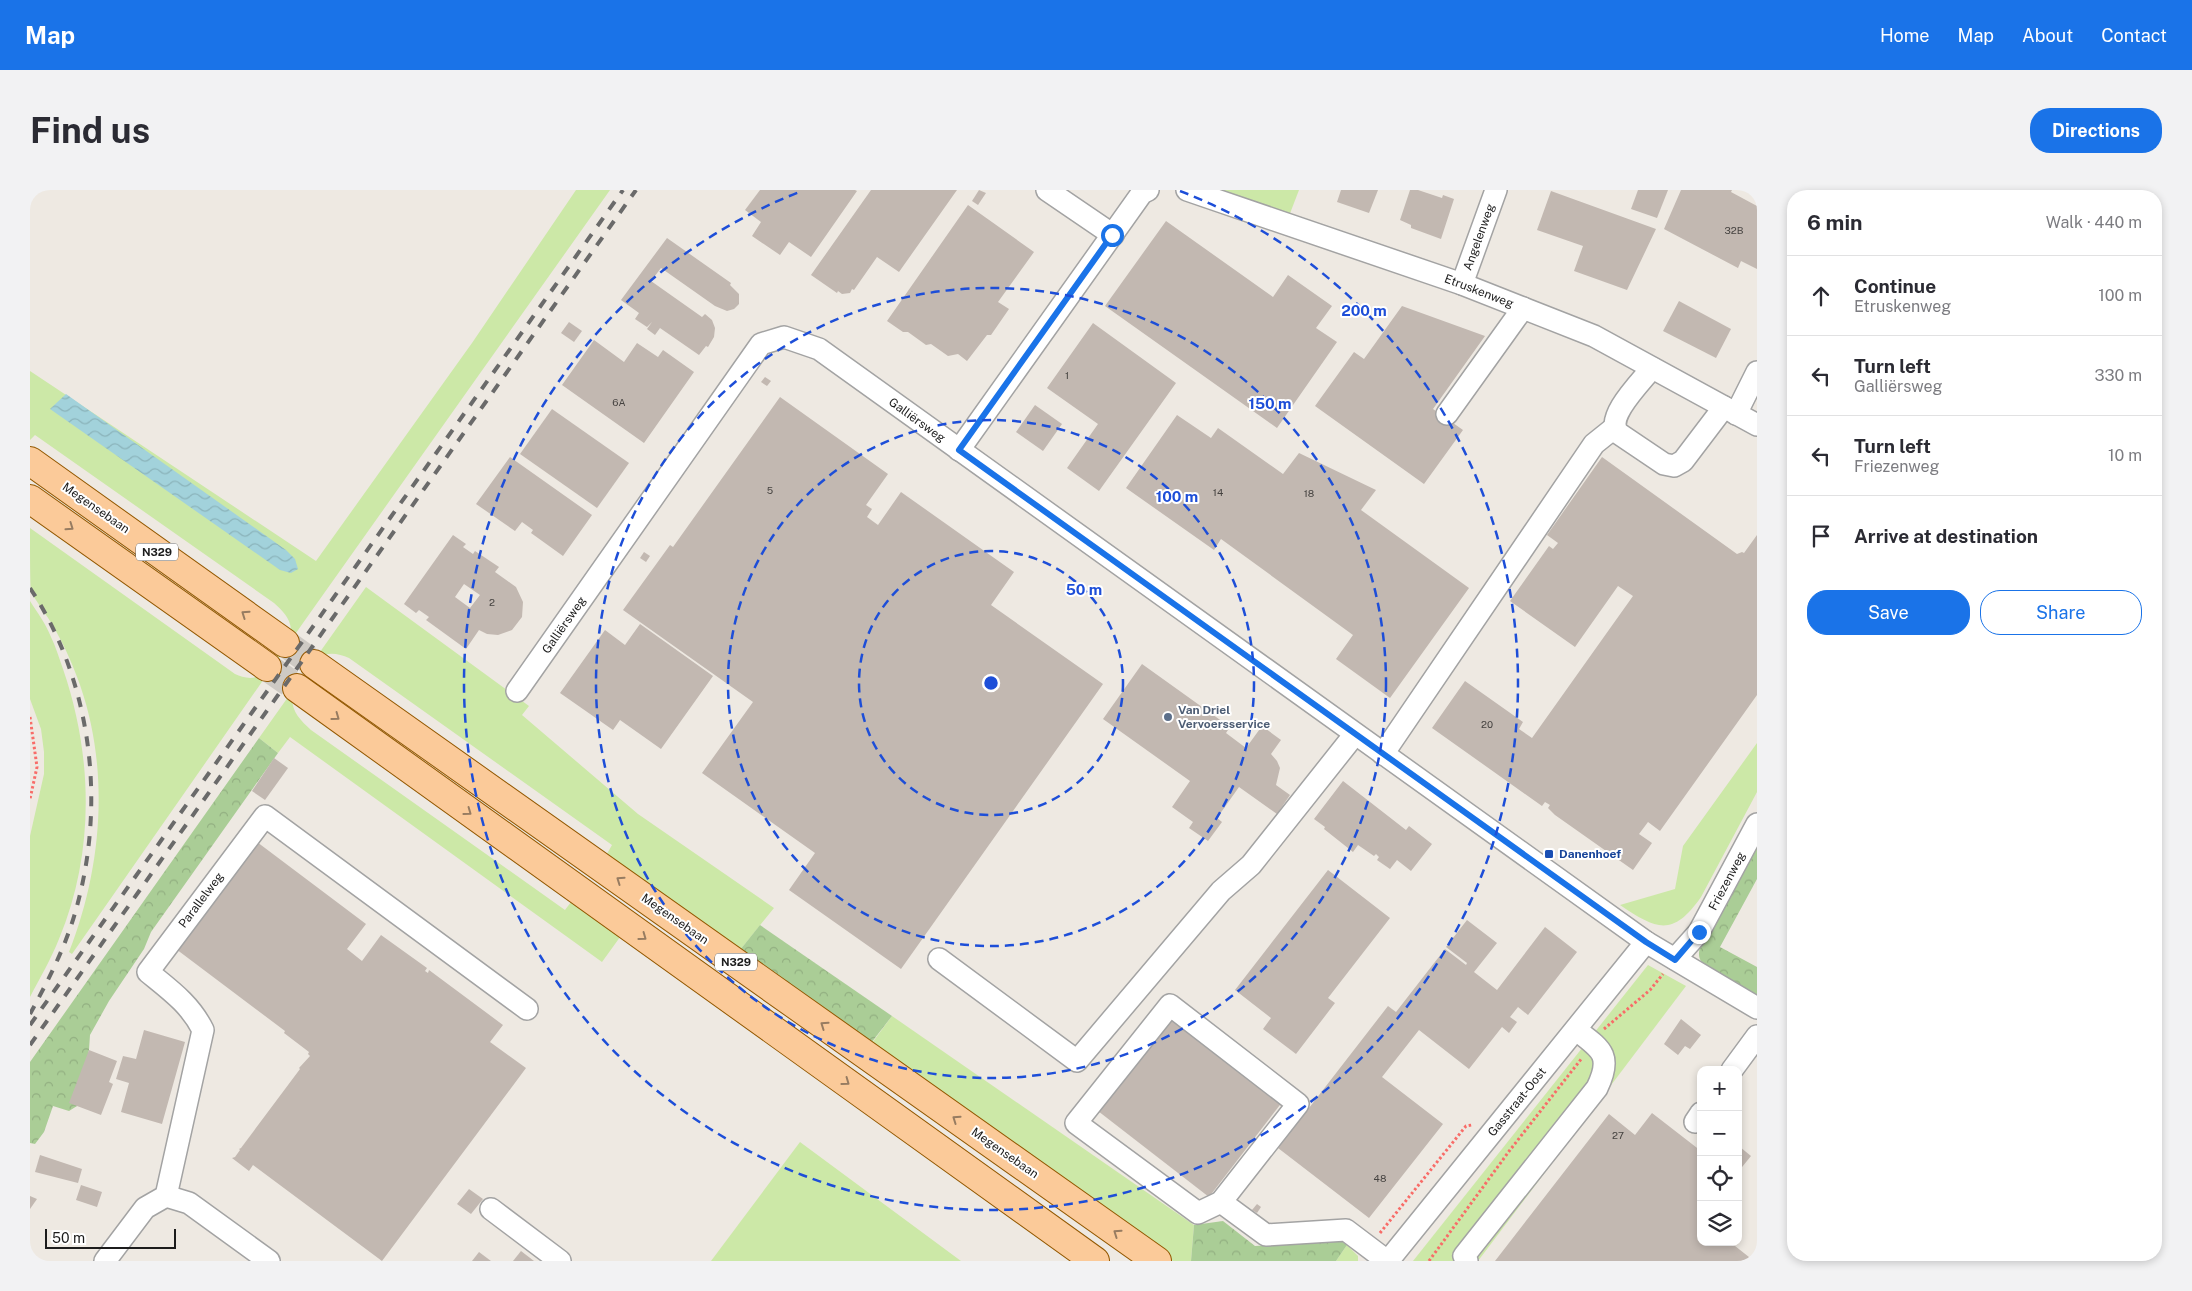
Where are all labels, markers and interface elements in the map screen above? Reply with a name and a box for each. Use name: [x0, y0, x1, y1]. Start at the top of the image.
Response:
text: Map: [25, 21, 75, 49]
text: Home: [1880, 25, 1930, 46]
text: Map: [1958, 25, 1994, 46]
text: About: [2022, 25, 2073, 46]
text: Contact: [2101, 25, 2167, 46]
button: Directions: [2030, 108, 2162, 153]
text: Find us: [30, 110, 150, 151]
street label: Angelenweg: [1460, 202, 1498, 272]
text: 6 min: [1807, 210, 1863, 235]
text: Walk · 440 m: [2046, 213, 2142, 232]
route start: [1101, 224, 1124, 247]
house number: 32B: [1725, 224, 1744, 236]
street label: Etruskenweg: [1442, 271, 1516, 311]
text: Continue: [1854, 275, 1936, 297]
icon: ahead: [1807, 282, 1835, 310]
text: 100 m: [2098, 286, 2142, 305]
text: Etruskenweg: [1854, 297, 1951, 316]
text: 200 m: [1341, 302, 1387, 319]
text: Turn left: [1854, 355, 1931, 377]
icon: left: [1807, 362, 1835, 390]
text: 330 m: [2095, 366, 2142, 385]
house number: 1: [1065, 369, 1069, 381]
text: Galliërsweg: [1854, 377, 1943, 396]
street label: Galliërsweg: [886, 395, 948, 445]
text: 150 m: [1248, 395, 1292, 412]
house number: 6A: [612, 396, 626, 408]
text: Turn left: [1854, 435, 1931, 457]
icon: left: [1807, 442, 1835, 470]
text: 10 m: [2108, 446, 2142, 465]
text: Friezenweg: [1854, 457, 1940, 476]
street label: Megensebaan: [60, 480, 132, 536]
house number: 5: [767, 484, 773, 496]
house number: 14: [1213, 486, 1223, 498]
house number: 18: [1304, 487, 1314, 499]
text: 100 m: [1156, 488, 1198, 505]
one-way arrow: [64, 521, 74, 530]
icon: arrive: [1807, 522, 1835, 550]
text: Arrive at destination: [1854, 525, 2038, 547]
road number: N329: [136, 544, 178, 561]
text: 50 m: [1066, 581, 1102, 598]
button: Save: [1807, 590, 1970, 635]
button: Share: [1980, 590, 2142, 635]
street label: Galliërsweg: [539, 594, 589, 656]
house number: 2: [489, 596, 495, 608]
one-way arrow: [241, 611, 251, 620]
centre of rings: [982, 674, 1000, 692]
place label: Van Driel Vervoersservice: [1178, 703, 1270, 731]
one-way arrow: [330, 711, 340, 720]
marker: Van Driel Vervoersservice: [1162, 711, 1174, 723]
house number: 20: [1481, 718, 1493, 730]
one-way arrow: [463, 805, 472, 815]
place label: Danenhoef: [1559, 847, 1621, 861]
marker: Danenhoef: [1543, 848, 1555, 860]
street label: Friezenweg: [1706, 849, 1748, 913]
street label: Parallelweg: [176, 870, 226, 930]
one-way arrow: [616, 877, 626, 886]
street label: Megensebaan: [639, 891, 711, 947]
route end: [1688, 921, 1711, 944]
one-way arrow: [637, 931, 647, 940]
road number: N329: [715, 954, 757, 970]
one-way arrow: [820, 1022, 830, 1031]
street label: Gasstraat-Oost: [1485, 1065, 1549, 1139]
map controls: [1697, 1066, 1742, 1246]
button: +: [1697, 1066, 1742, 1111]
one-way arrow: [840, 1077, 849, 1085]
button: −: [1697, 1111, 1742, 1156]
one-way arrow: [952, 1116, 962, 1125]
street label: Megensebaan: [969, 1125, 1041, 1181]
house number: 27: [1612, 1129, 1624, 1141]
button: locate: [1697, 1156, 1742, 1201]
house number: 48: [1374, 1172, 1386, 1184]
button: layers: [1697, 1201, 1742, 1246]
scale bar: [45, 1226, 176, 1249]
text: 50 m: [52, 1230, 85, 1246]
one-way arrow: [1114, 1230, 1123, 1239]

